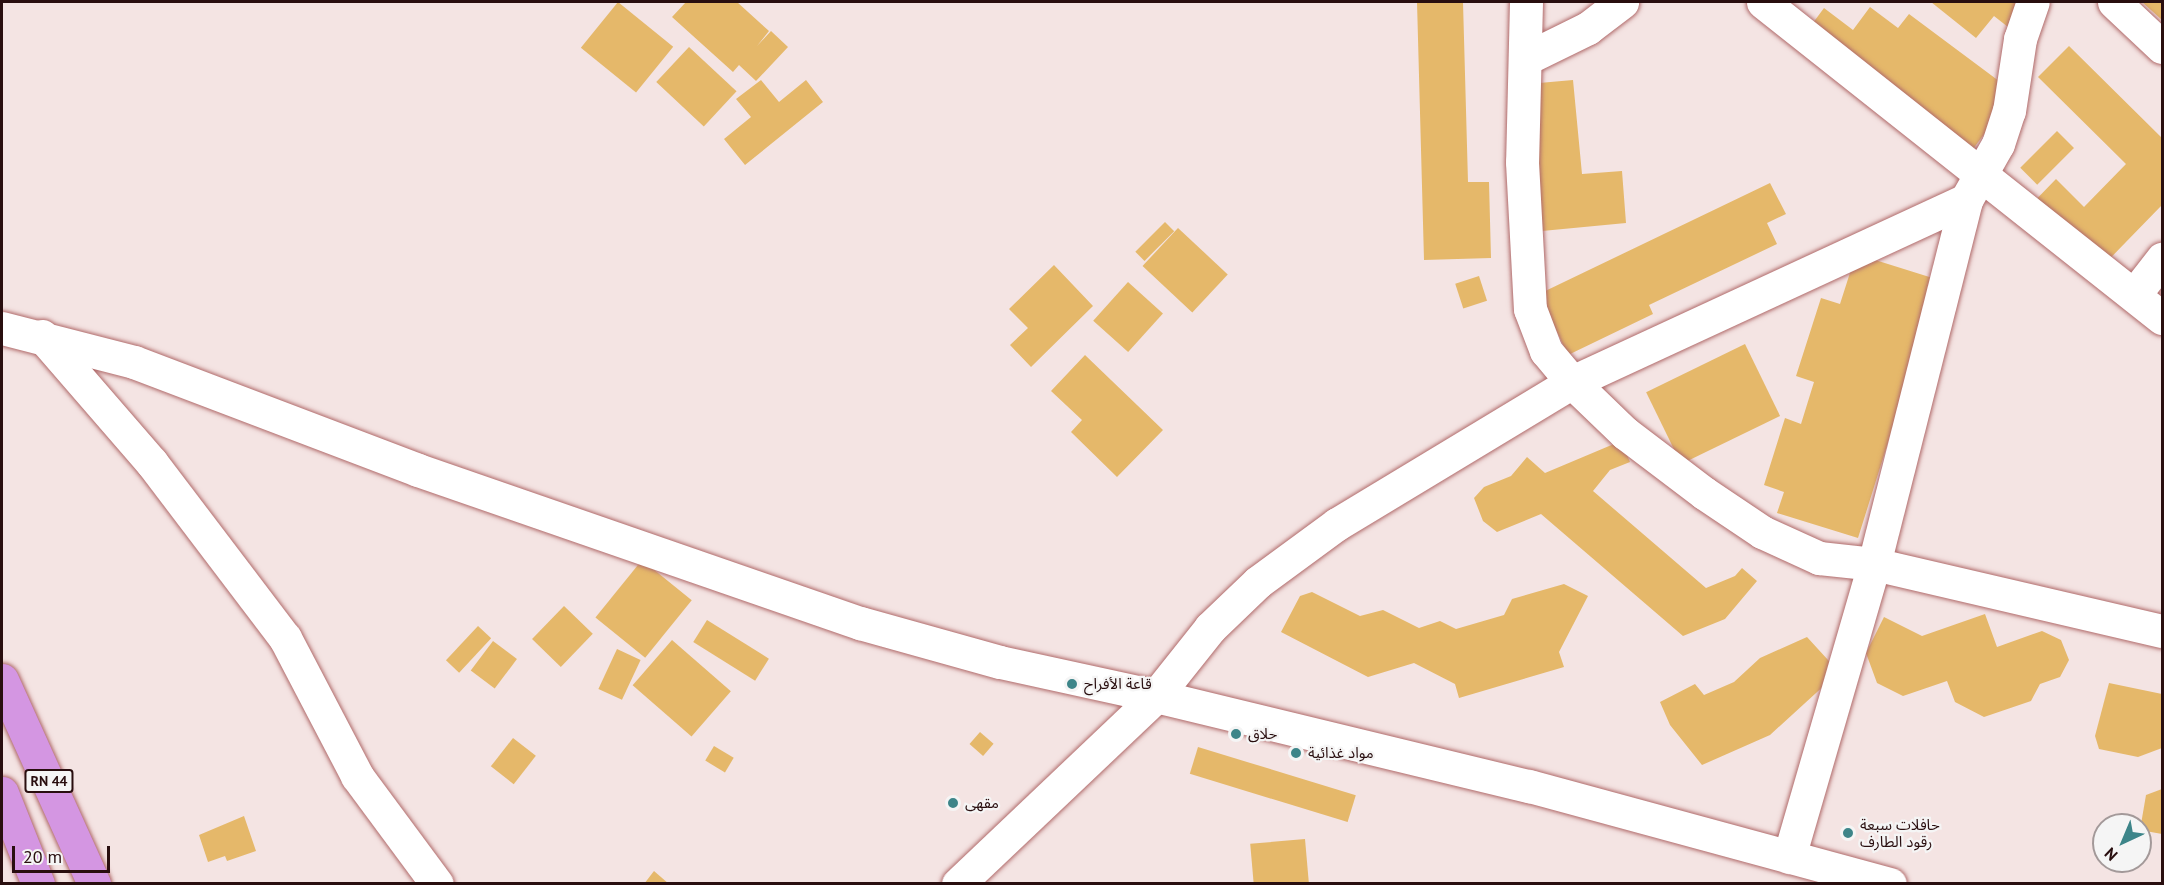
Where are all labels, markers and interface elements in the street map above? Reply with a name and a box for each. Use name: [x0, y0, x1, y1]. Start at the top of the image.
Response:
place label: قاعة الأفراح: [1084, 675, 1152, 693]
marker: قاعة الأفراح: [1065, 677, 1079, 691]
place label: حلاق: [1248, 725, 1277, 743]
marker: حلاق: [1229, 727, 1243, 741]
place label: مواد غذائية: [1308, 744, 1374, 762]
marker: مواد غذائية: [1289, 746, 1303, 760]
road number: RN 44: [23, 770, 74, 792]
place label: مقهى: [965, 794, 999, 812]
marker: مقهى: [946, 796, 960, 810]
north arrow: [2092, 813, 2152, 873]
place label: حافلات سبعة رقود الطارف: [1860, 815, 1940, 850]
marker: حافلات سبعة رقود الطارف: [1841, 826, 1855, 840]
scale bar: [15, 834, 112, 872]
text: N: [2100, 844, 2122, 865]
text: 20 m: [23, 845, 62, 868]

